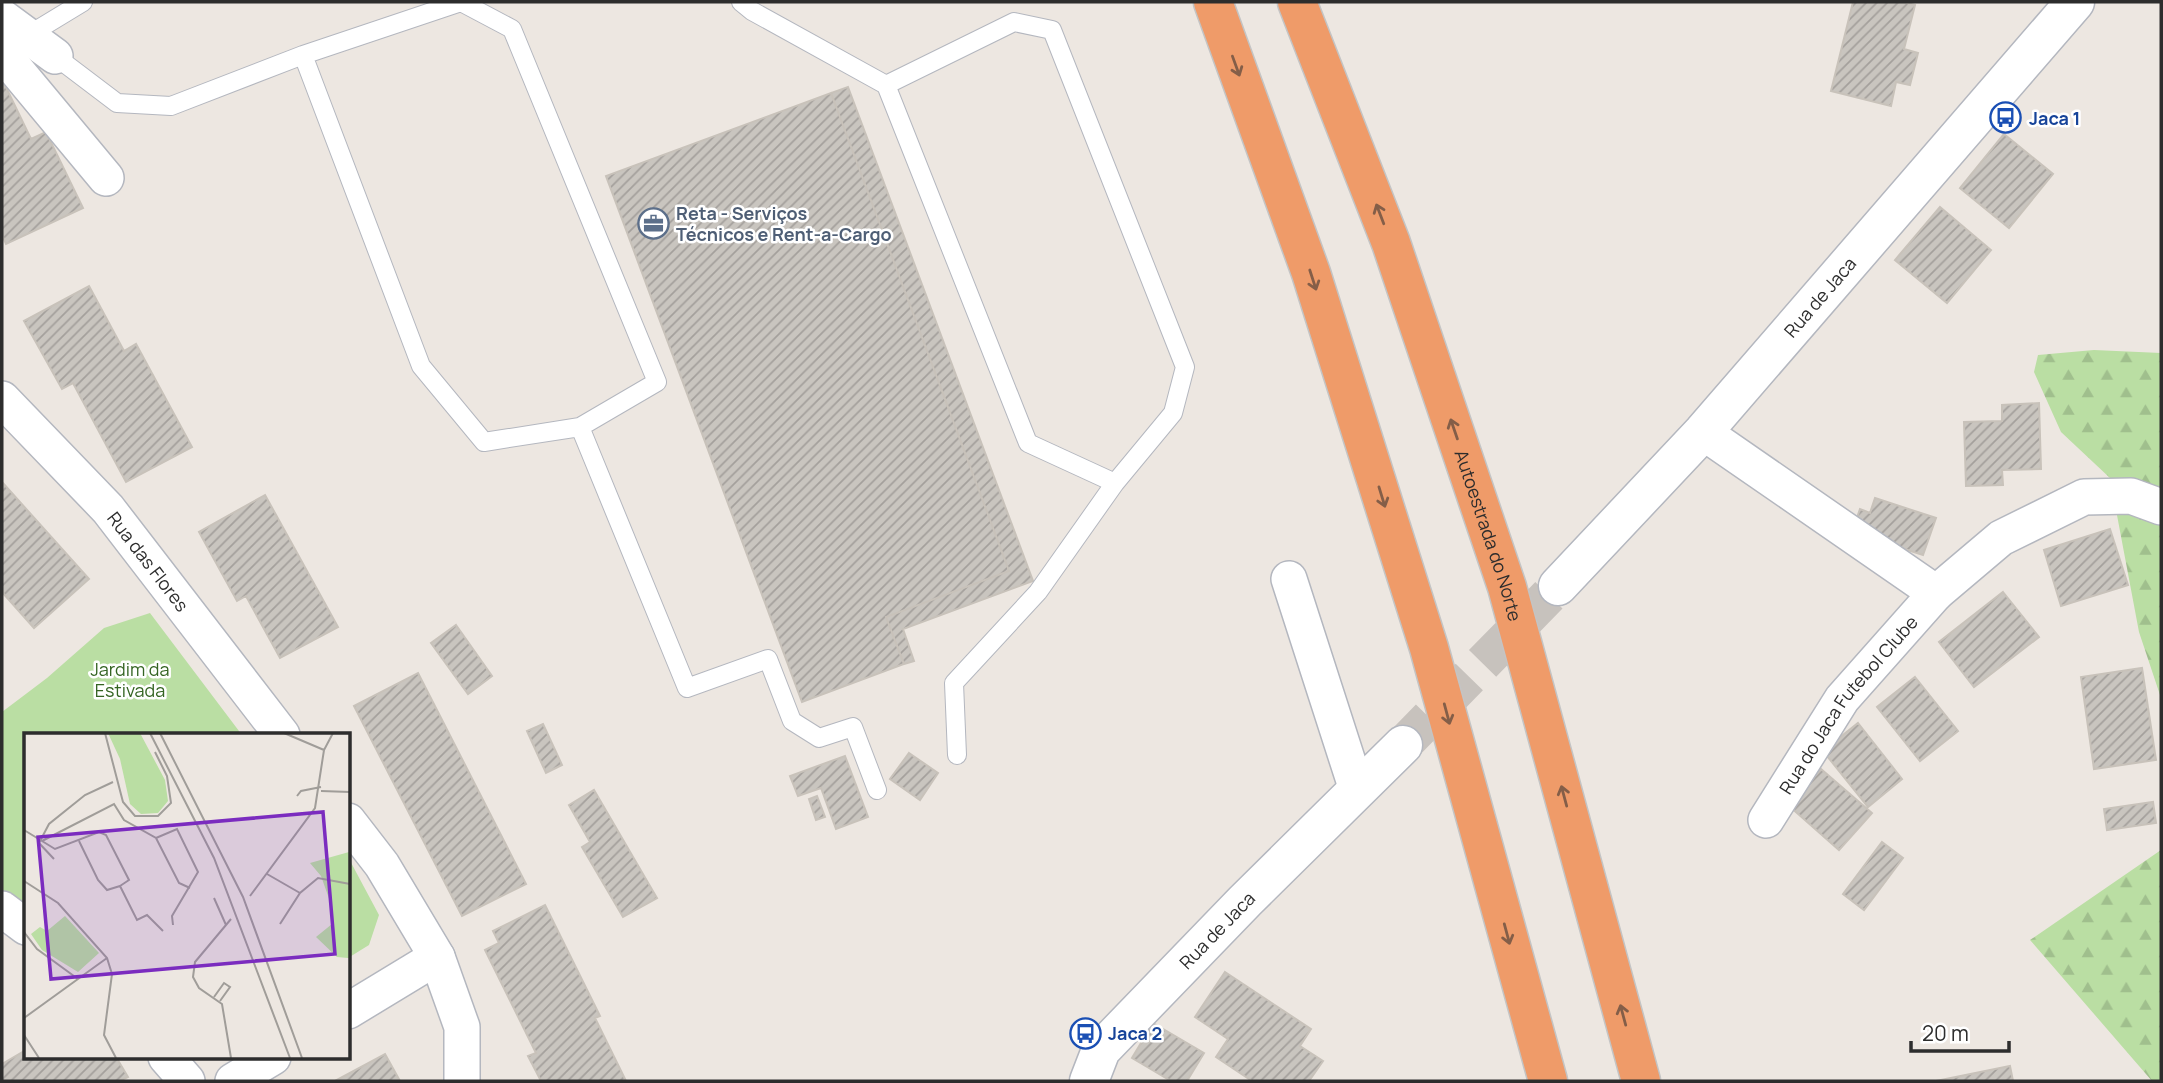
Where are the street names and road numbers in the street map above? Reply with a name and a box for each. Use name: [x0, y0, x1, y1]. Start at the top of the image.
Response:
street label: Rua de Jaca: [1778, 252, 1861, 342]
street label: Autoestrada do Norte: [1450, 446, 1528, 624]
street label: Rua das Flores: [102, 507, 194, 616]
street label: Rua do Jaca Futebol Clube: [1773, 610, 1923, 798]
street label: Rua de Jaca: [1174, 886, 1260, 974]

